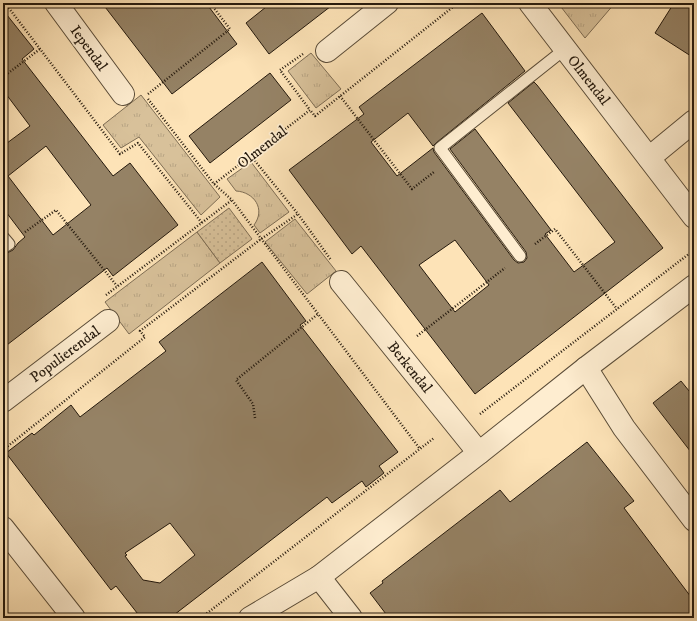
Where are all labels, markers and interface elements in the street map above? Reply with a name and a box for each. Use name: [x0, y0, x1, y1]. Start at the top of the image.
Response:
street label: Iependal: [66, 22, 112, 75]
street label: Olmendal: [563, 51, 614, 110]
street label: Olmendal: [233, 122, 292, 173]
street label: Populierendal: [26, 322, 105, 387]
street label: Berkendal: [383, 338, 436, 397]

